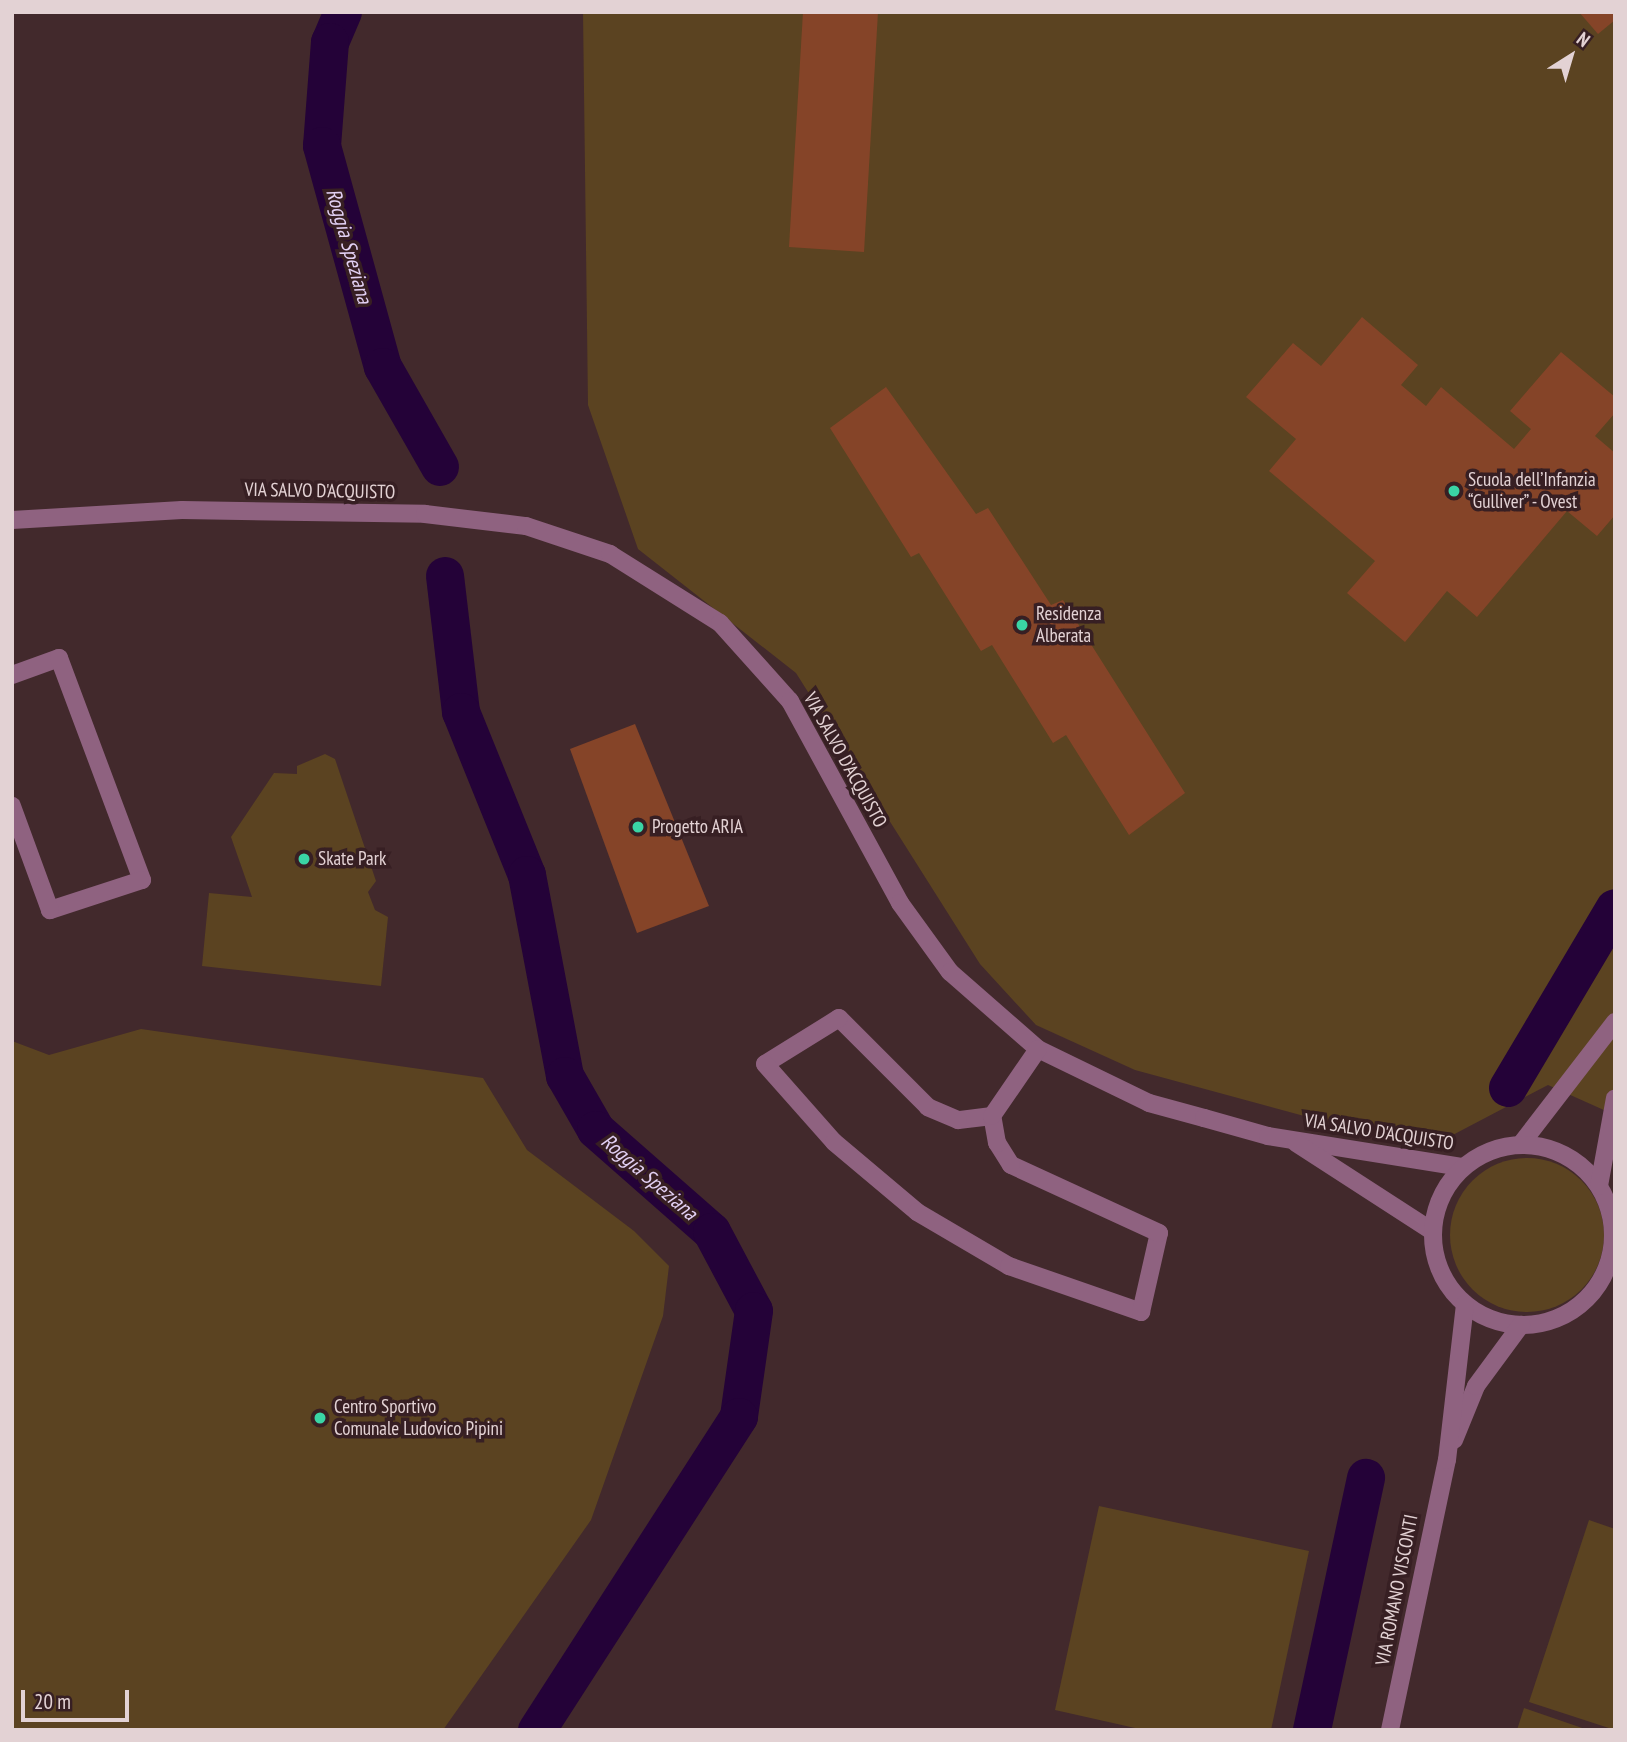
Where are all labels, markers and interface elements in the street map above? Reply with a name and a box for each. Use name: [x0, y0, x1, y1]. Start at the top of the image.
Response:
north arrow: [1536, 21, 1606, 91]
text: N: [1572, 27, 1595, 52]
water label: Roggia Speziana: [321, 186, 377, 306]
place label: Scuola dell’Infanzia “Gulliver” - Ovest: [1468, 469, 1596, 513]
street label: VIA SALVO D'ACQUISTO: [244, 478, 396, 504]
marker: Scuola dell’Infanzia “Gulliver” - Ovest: [1446, 483, 1462, 499]
place label: Residenza Alberata: [1036, 603, 1102, 647]
marker: Residenza Alberata: [1014, 617, 1030, 633]
street label: VIA SALVO D'ACQUISTO: [798, 688, 892, 832]
place label: Progetto ARIA: [652, 816, 744, 838]
marker: Progetto ARIA: [630, 819, 646, 835]
place label: Skate Park: [318, 848, 386, 870]
marker: Skate Park: [296, 851, 312, 867]
street label: VIA SALVO D'ACQUISTO: [1302, 1109, 1456, 1155]
water label: Roggia Speziana: [596, 1129, 702, 1225]
place label: Centro Sportivo Comunale Ludovico Pipini: [334, 1396, 503, 1440]
marker: Centro Sportivo Comunale Ludovico Pipini: [312, 1410, 328, 1426]
street label: VIA ROMANO VISCONTI: [1371, 1512, 1423, 1668]
scale bar: [24, 1676, 133, 1720]
text: 20 m: [34, 1688, 71, 1715]

